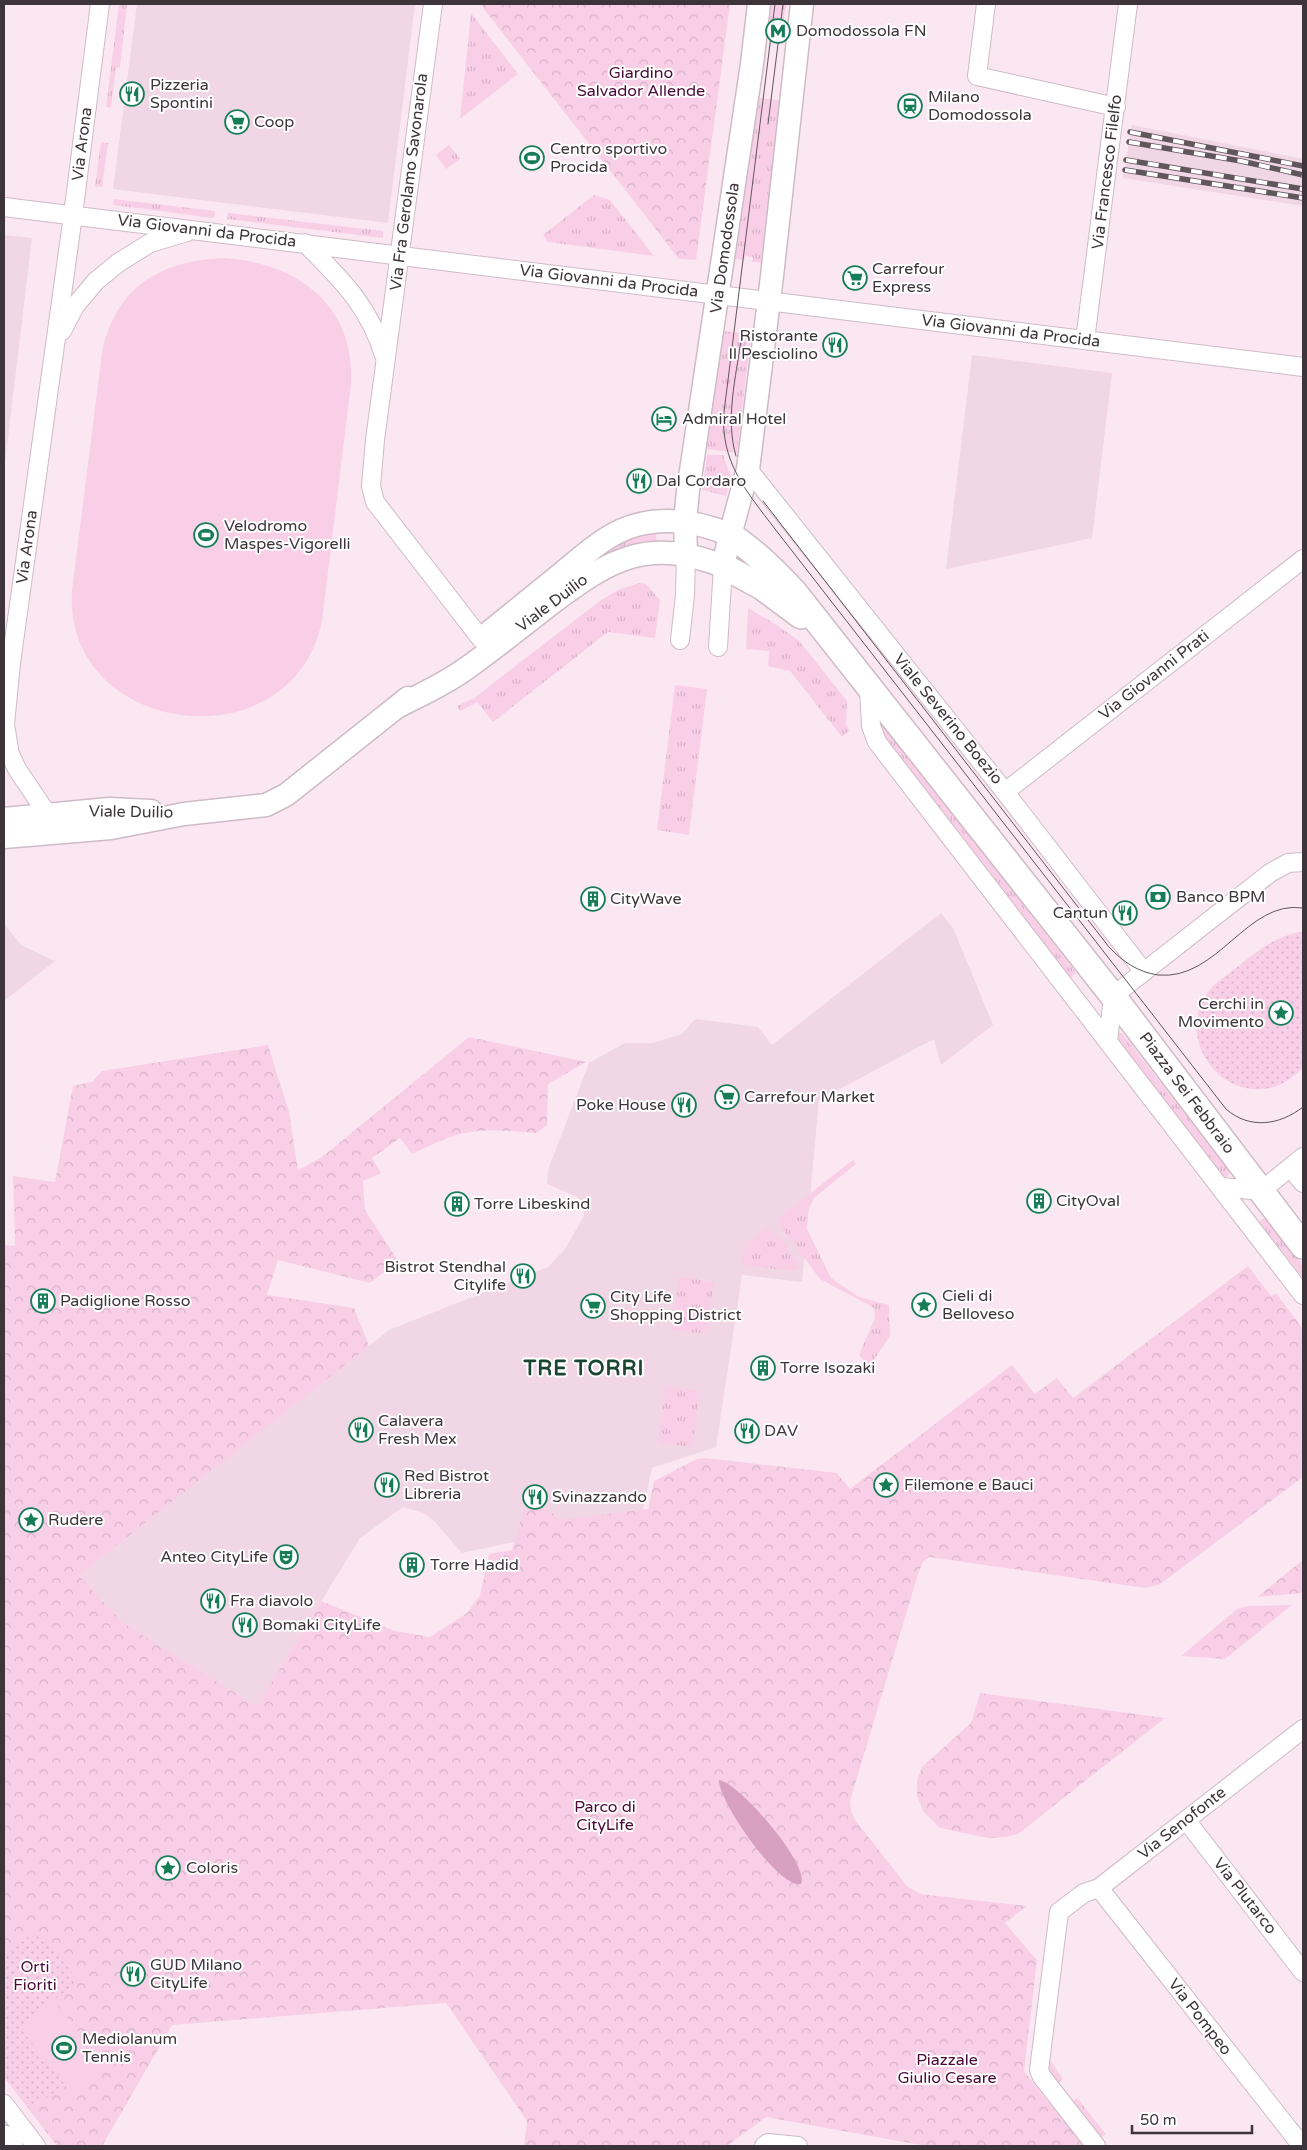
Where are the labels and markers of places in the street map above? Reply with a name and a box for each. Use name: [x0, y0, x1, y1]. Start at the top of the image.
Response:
metro station icon: Domodossola FN: [765, 18, 791, 44]
place label: Domodossola FN: [796, 21, 926, 41]
place label: Pizzeria Spontini: [150, 75, 213, 113]
restaurant icon: Pizzeria Spontini: [119, 81, 145, 107]
place label: Milano Domodossola: [928, 87, 1032, 125]
station icon: Milano Domodossola: [897, 93, 923, 119]
supermarket icon: Coop: [224, 109, 250, 135]
place label: Coop: [254, 112, 294, 132]
place label: Centro sportivo Procida: [550, 139, 667, 177]
sports icon: Centro sportivo Procida: [519, 145, 545, 171]
place label: Carrefour Express: [872, 259, 945, 297]
supermarket icon: Carrefour Express: [842, 265, 868, 291]
place label: Ristorante Il Pesciolino: [729, 326, 818, 364]
restaurant icon: Ristorante Il Pesciolino: [822, 332, 848, 358]
hotel icon: Admiral Hotel: [651, 406, 677, 432]
place label: Admiral Hotel: [682, 409, 786, 429]
restaurant icon: Dal Cordaro: [626, 468, 652, 494]
place label: Dal Cordaro: [656, 471, 746, 491]
place label: Velodromo Maspes-Vigorelli: [224, 516, 351, 554]
sports icon: Velodromo Maspes-Vigorelli: [193, 522, 219, 548]
bank icon: Banco BPM: [1145, 884, 1171, 910]
building icon: CityWave: [580, 886, 606, 912]
place label: Banco BPM: [1176, 887, 1265, 907]
place label: CityWave: [610, 889, 682, 909]
restaurant icon: Cantun: [1112, 900, 1138, 926]
place label: Cantun: [1053, 903, 1108, 923]
place label: Cerchi in Movimento: [1178, 994, 1264, 1032]
place icon: Cerchi in Movimento: [1268, 1000, 1294, 1026]
supermarket icon: Carrefour Market: [714, 1084, 740, 1110]
place label: Carrefour Market: [744, 1087, 875, 1107]
restaurant icon: Poke House: [671, 1092, 697, 1118]
place label: Poke House: [576, 1095, 666, 1115]
building icon: CityOval: [1026, 1188, 1052, 1214]
building icon: Torre Libeskind: [444, 1191, 470, 1217]
place label: CityOval: [1056, 1191, 1120, 1211]
place label: Torre Libeskind: [474, 1194, 590, 1214]
place label: Bistrot Stendhal Citylife: [384, 1257, 506, 1295]
restaurant icon: Bistrot Stendhal Citylife: [510, 1263, 536, 1289]
place label: Cieli di Belloveso: [942, 1286, 1014, 1324]
place label: City Life Shopping District: [610, 1287, 742, 1325]
building icon: Padiglione Rosso: [30, 1288, 56, 1314]
place label: Padiglione Rosso: [60, 1291, 190, 1311]
place icon: Cieli di Belloveso: [911, 1292, 937, 1318]
supermarket icon: City Life Shopping District: [580, 1293, 606, 1319]
building icon: Torre Isozaki: [750, 1355, 776, 1381]
place label: Torre Isozaki: [780, 1358, 875, 1378]
place label: Calavera Fresh Mex: [378, 1411, 457, 1449]
restaurant icon: Calavera Fresh Mex: [348, 1417, 374, 1443]
restaurant icon: DAV: [734, 1418, 760, 1444]
place label: DAV: [764, 1421, 798, 1441]
place label: Red Bistrot Libreria: [404, 1466, 489, 1504]
restaurant icon: Red Bistrot Libreria: [374, 1472, 400, 1498]
place icon: Filemone e Bauci: [873, 1472, 899, 1498]
place label: Filemone e Bauci: [904, 1475, 1033, 1495]
restaurant icon: Svinazzando: [522, 1484, 548, 1510]
place label: Svinazzando: [552, 1487, 647, 1507]
place icon: Rudere: [18, 1507, 44, 1533]
place label: Rudere: [48, 1510, 103, 1530]
theatre icon: Anteo CityLife: [273, 1544, 299, 1570]
place label: Anteo CityLife: [160, 1547, 268, 1567]
building icon: Torre Hadid: [399, 1552, 425, 1578]
place label: Torre Hadid: [430, 1555, 519, 1575]
restaurant icon: Fra diavolo: [200, 1588, 226, 1614]
place label: Fra diavolo: [230, 1591, 313, 1611]
restaurant icon: Bomaki CityLife: [232, 1612, 258, 1638]
place label: Bomaki CityLife: [262, 1615, 381, 1635]
place icon: Coloris: [155, 1855, 181, 1881]
place label: Coloris: [186, 1858, 238, 1878]
place label: GUD Milano CityLife: [150, 1955, 242, 1993]
restaurant icon: GUD Milano CityLife: [120, 1961, 146, 1987]
place label: Mediolanum Tennis: [82, 2029, 177, 2067]
sports icon: Mediolanum Tennis: [51, 2035, 77, 2061]

